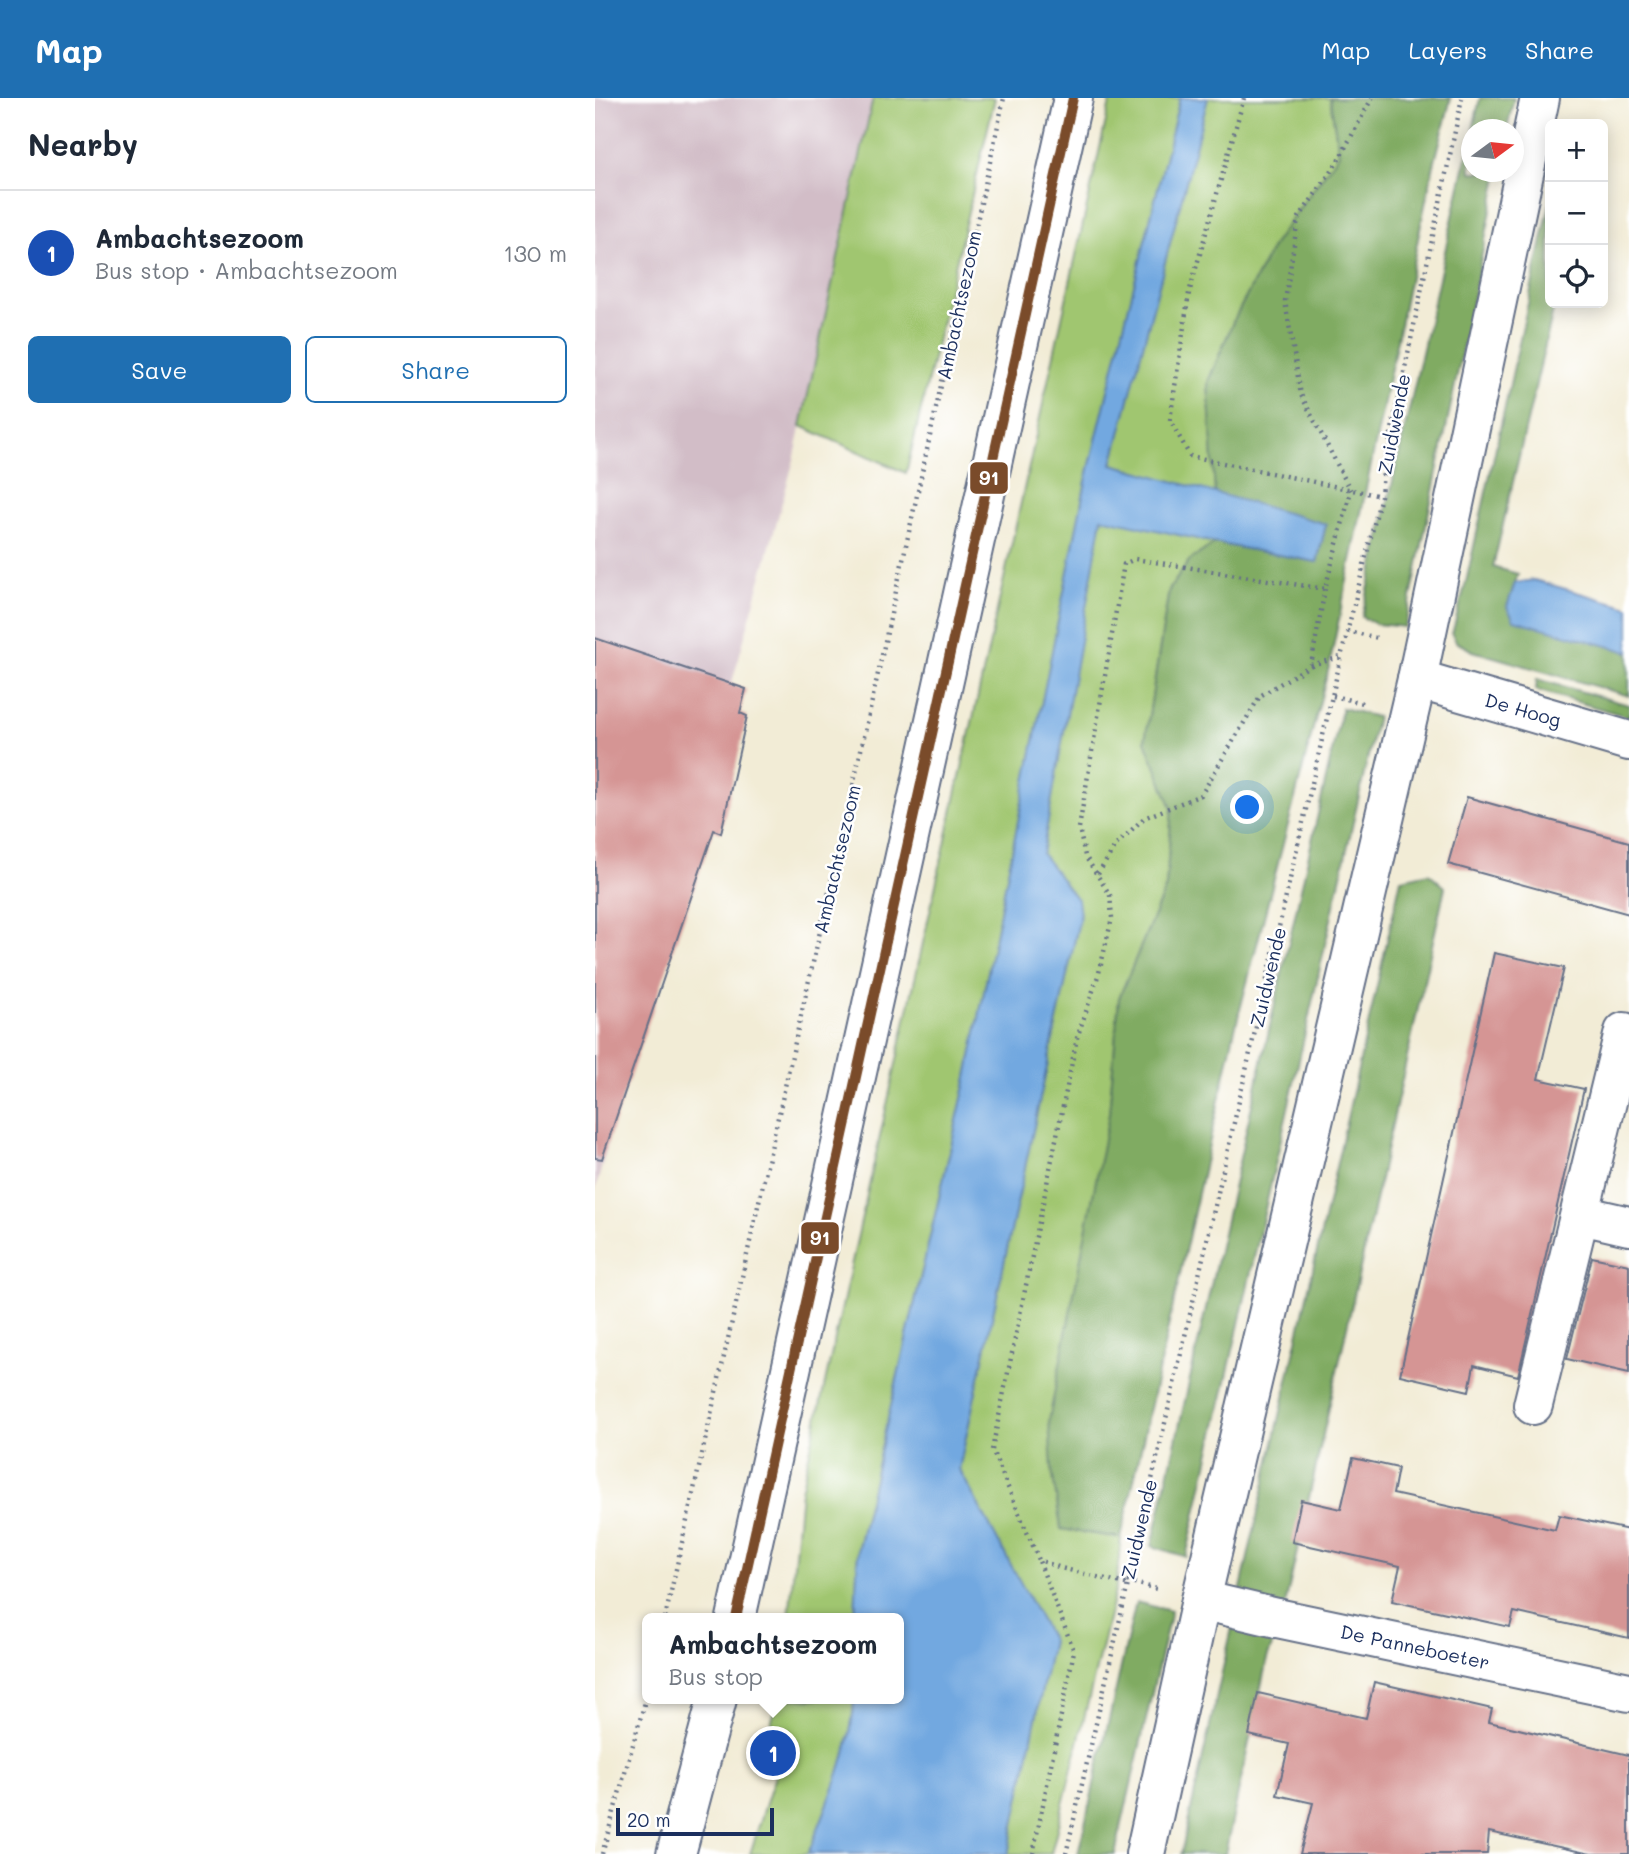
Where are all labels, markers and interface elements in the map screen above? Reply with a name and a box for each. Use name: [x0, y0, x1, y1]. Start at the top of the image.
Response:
text: Map: [35, 28, 103, 71]
text: Map: [1322, 34, 1370, 65]
text: Layers: [1408, 34, 1487, 65]
text: Share: [1525, 34, 1594, 65]
north arrow: [1461, 119, 1524, 182]
map controls: [1545, 119, 1608, 308]
button: +: [1545, 119, 1608, 182]
text: Nearby: [28, 124, 138, 164]
button: −: [1545, 182, 1608, 245]
text: Ambachtsezoom: [95, 221, 304, 255]
street label: Ambachtsezoom: [931, 228, 987, 382]
text: 1: [46, 238, 56, 268]
text: 130 m: [503, 238, 567, 268]
button: locate: [1545, 245, 1608, 308]
text: Bus stop · Ambachtsezoom: [95, 255, 398, 285]
button: Save: [28, 336, 291, 403]
button: Share: [305, 336, 567, 403]
street label: Zuidwende: [1372, 372, 1416, 476]
line badge: 91: [969, 461, 1009, 495]
text: 91: [979, 465, 999, 490]
street label: De Hoog: [1482, 687, 1564, 732]
street label: Ambachtsezoom: [807, 782, 866, 936]
your location: [1230, 790, 1264, 824]
street label: Zuidwende: [1244, 924, 1291, 1029]
line badge: 91: [800, 1221, 840, 1255]
text: 91: [810, 1225, 830, 1250]
street label: Zuidwende: [1115, 1476, 1162, 1581]
popup: [642, 1613, 904, 1704]
street label: De Panneboeter: [1338, 1618, 1492, 1675]
text: Ambachtsezoom: [669, 1627, 877, 1661]
text: Bus stop: [669, 1661, 763, 1691]
pin: 1: [750, 1727, 796, 1779]
scale bar: [616, 1805, 773, 1837]
text: 20 m: [627, 1807, 671, 1832]

